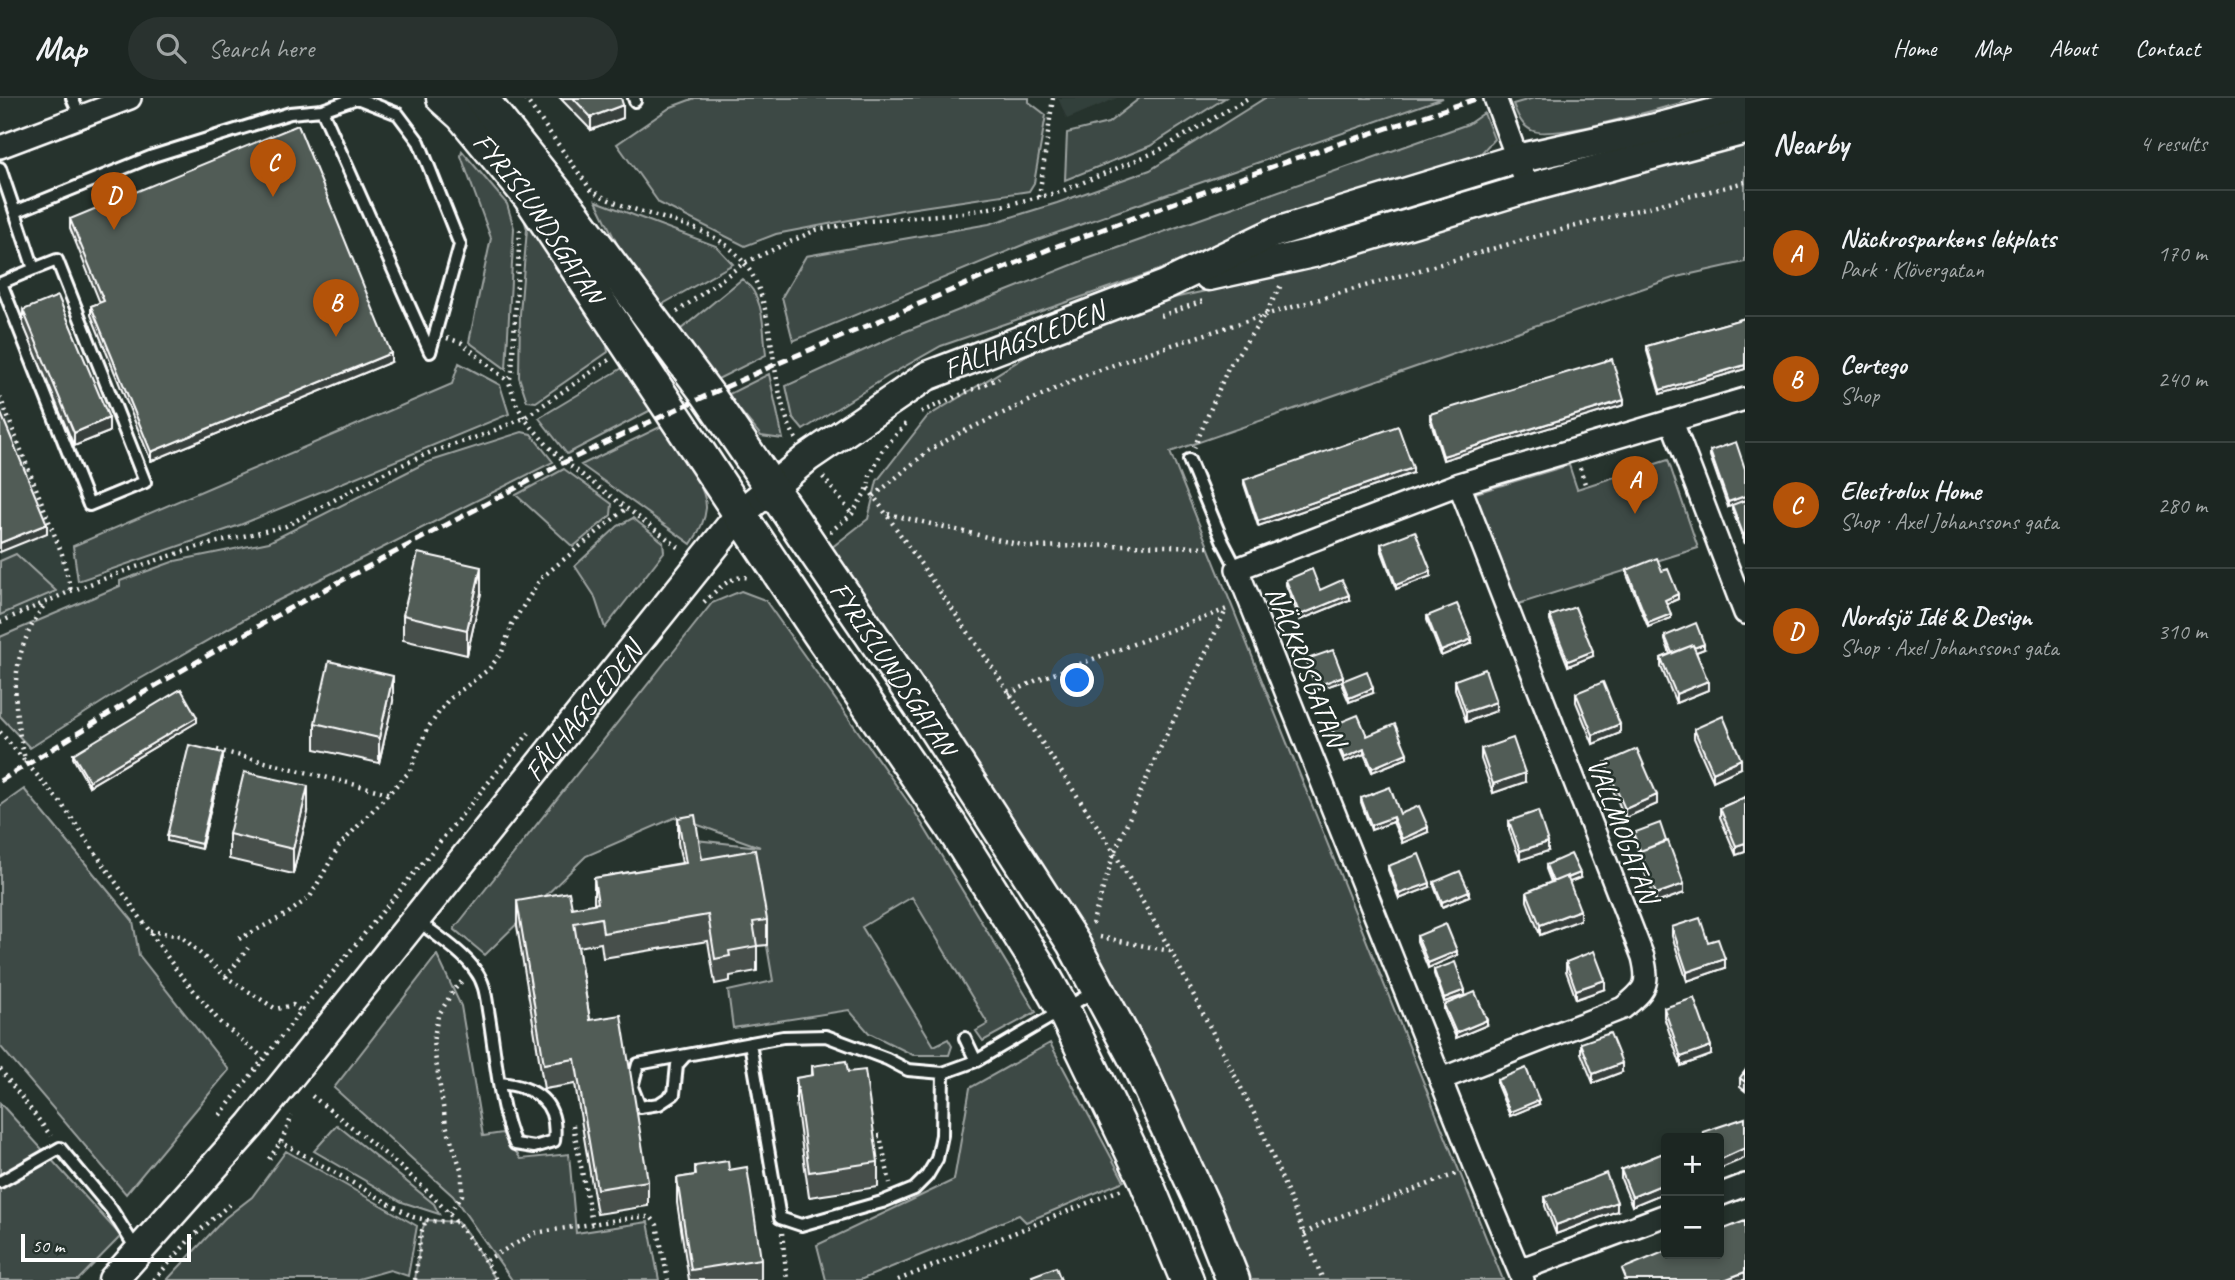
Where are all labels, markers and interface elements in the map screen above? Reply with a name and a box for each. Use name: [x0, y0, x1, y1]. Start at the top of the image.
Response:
search box: [128, 17, 618, 80]
text: Map: [35, 27, 86, 69]
icon: search: [152, 29, 190, 67]
text: Search here: [208, 32, 314, 65]
text: Home: [1893, 33, 1936, 63]
text: Map: [1974, 33, 2011, 63]
text: About: [2049, 33, 2097, 63]
text: Contact: [2135, 33, 2200, 63]
street label: FYRISLUNDSGATAN: [466, 125, 615, 313]
text: Nearby: [1773, 125, 1849, 163]
text: 4 results: [2140, 129, 2207, 158]
pin: C: [250, 139, 296, 197]
pin: D: [91, 172, 137, 230]
text: Näckrosparkens lekplats: [1840, 222, 2056, 255]
text: A: [1790, 239, 1802, 268]
text: 170 m: [2158, 239, 2207, 268]
text: Park · Klövergatan: [1840, 255, 1984, 284]
pin: B: [313, 279, 359, 337]
street label: FÅLHAGSLEDEN: [938, 291, 1113, 386]
text: Certego: [1840, 348, 1907, 381]
text: B: [1790, 365, 1802, 394]
text: 240 m: [2158, 365, 2207, 394]
text: Shop: [1840, 381, 1879, 410]
pin: A: [1612, 456, 1658, 514]
text: Electrolux Home: [1840, 474, 1981, 507]
text: C: [1791, 491, 1801, 520]
text: 280 m: [2158, 491, 2207, 520]
text: Shop · Axel Johanssons gata: [1840, 507, 2059, 536]
street label: FYRISLUNDSGATAN: [822, 574, 967, 765]
street label: NÄCKROSGATAN: [1258, 581, 1356, 755]
text: Nordsjö Idé & Design: [1840, 600, 2032, 633]
text: D: [1789, 617, 1803, 646]
text: 310 m: [2158, 617, 2207, 646]
street label: FÅLHAGSLEDEN: [516, 631, 652, 788]
text: Shop · Axel Johanssons gata: [1840, 633, 2059, 662]
your location: [1060, 663, 1094, 697]
street label: VALLMOGATAN: [1579, 753, 1668, 911]
map controls: [1661, 1133, 1724, 1259]
button: +: [1661, 1133, 1724, 1196]
button: −: [1661, 1196, 1724, 1259]
scale bar: [21, 1231, 191, 1263]
text: 50 m: [32, 1234, 64, 1258]

